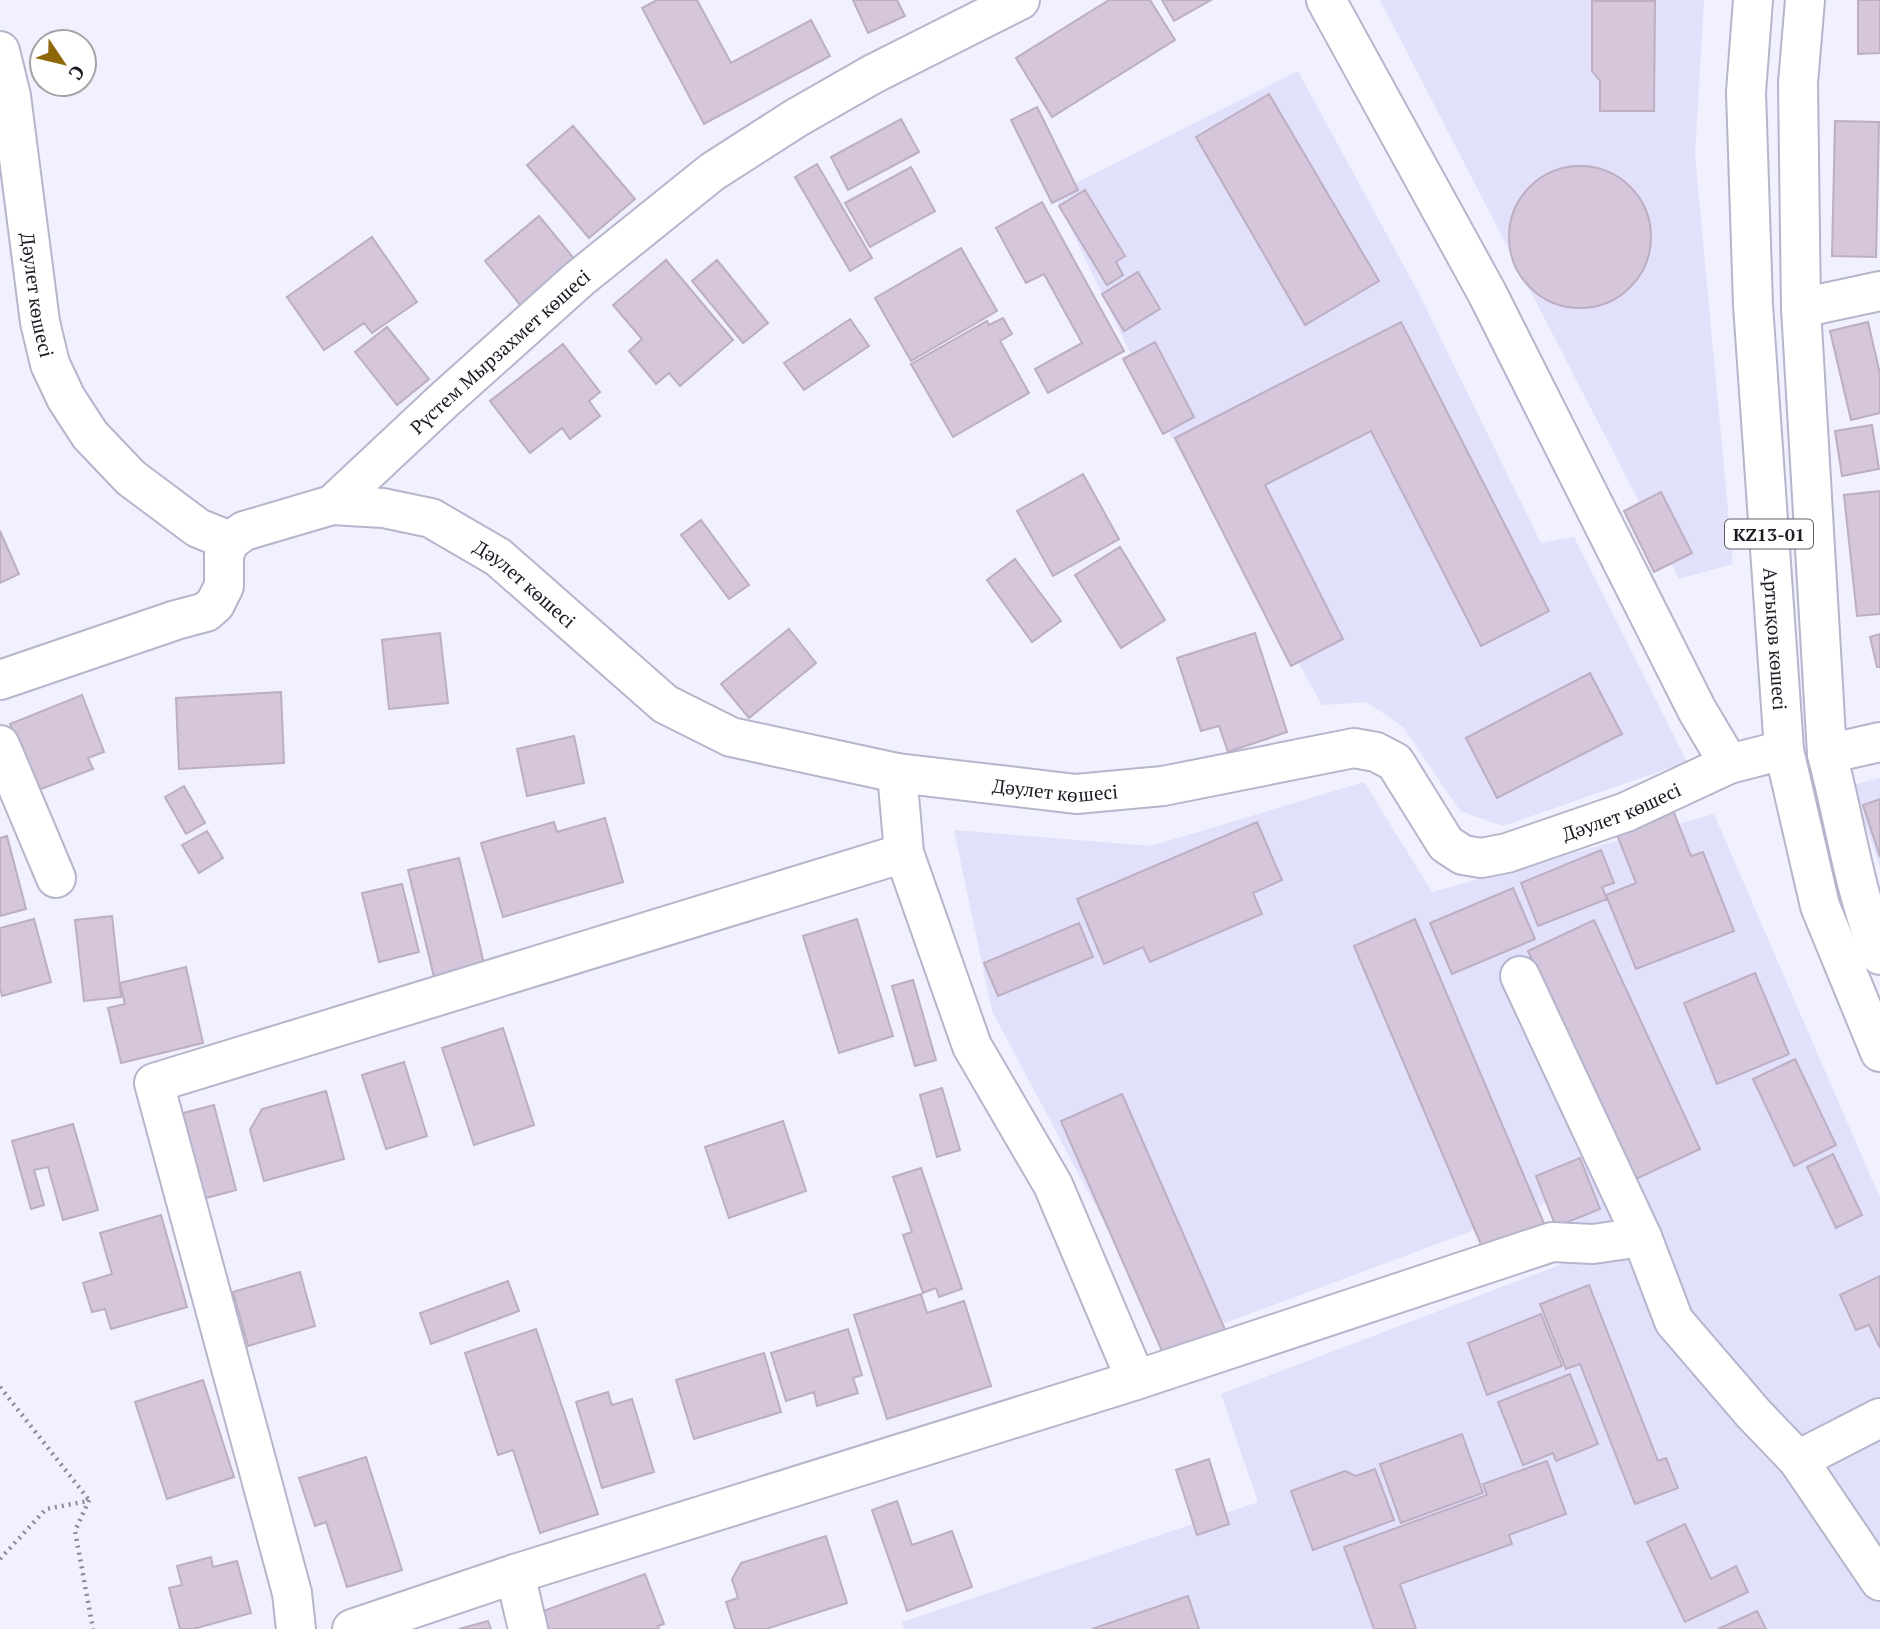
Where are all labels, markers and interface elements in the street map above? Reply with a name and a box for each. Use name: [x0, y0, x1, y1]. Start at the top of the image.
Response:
north arrow: [28, 28, 98, 98]
text: С: [64, 61, 91, 85]
street label: Дәулет көшесі: [16, 231, 60, 360]
street label: Рүстем Мырзахмет көшесі: [404, 263, 595, 439]
road number: KZ13-01: [1725, 520, 1813, 548]
street label: Дәулет көшесі: [470, 533, 582, 633]
street label: Артықов көшесі: [1759, 567, 1794, 711]
street label: Дәулет көшесі: [991, 772, 1119, 807]
street label: Дәулет көшесі: [1558, 776, 1684, 846]

